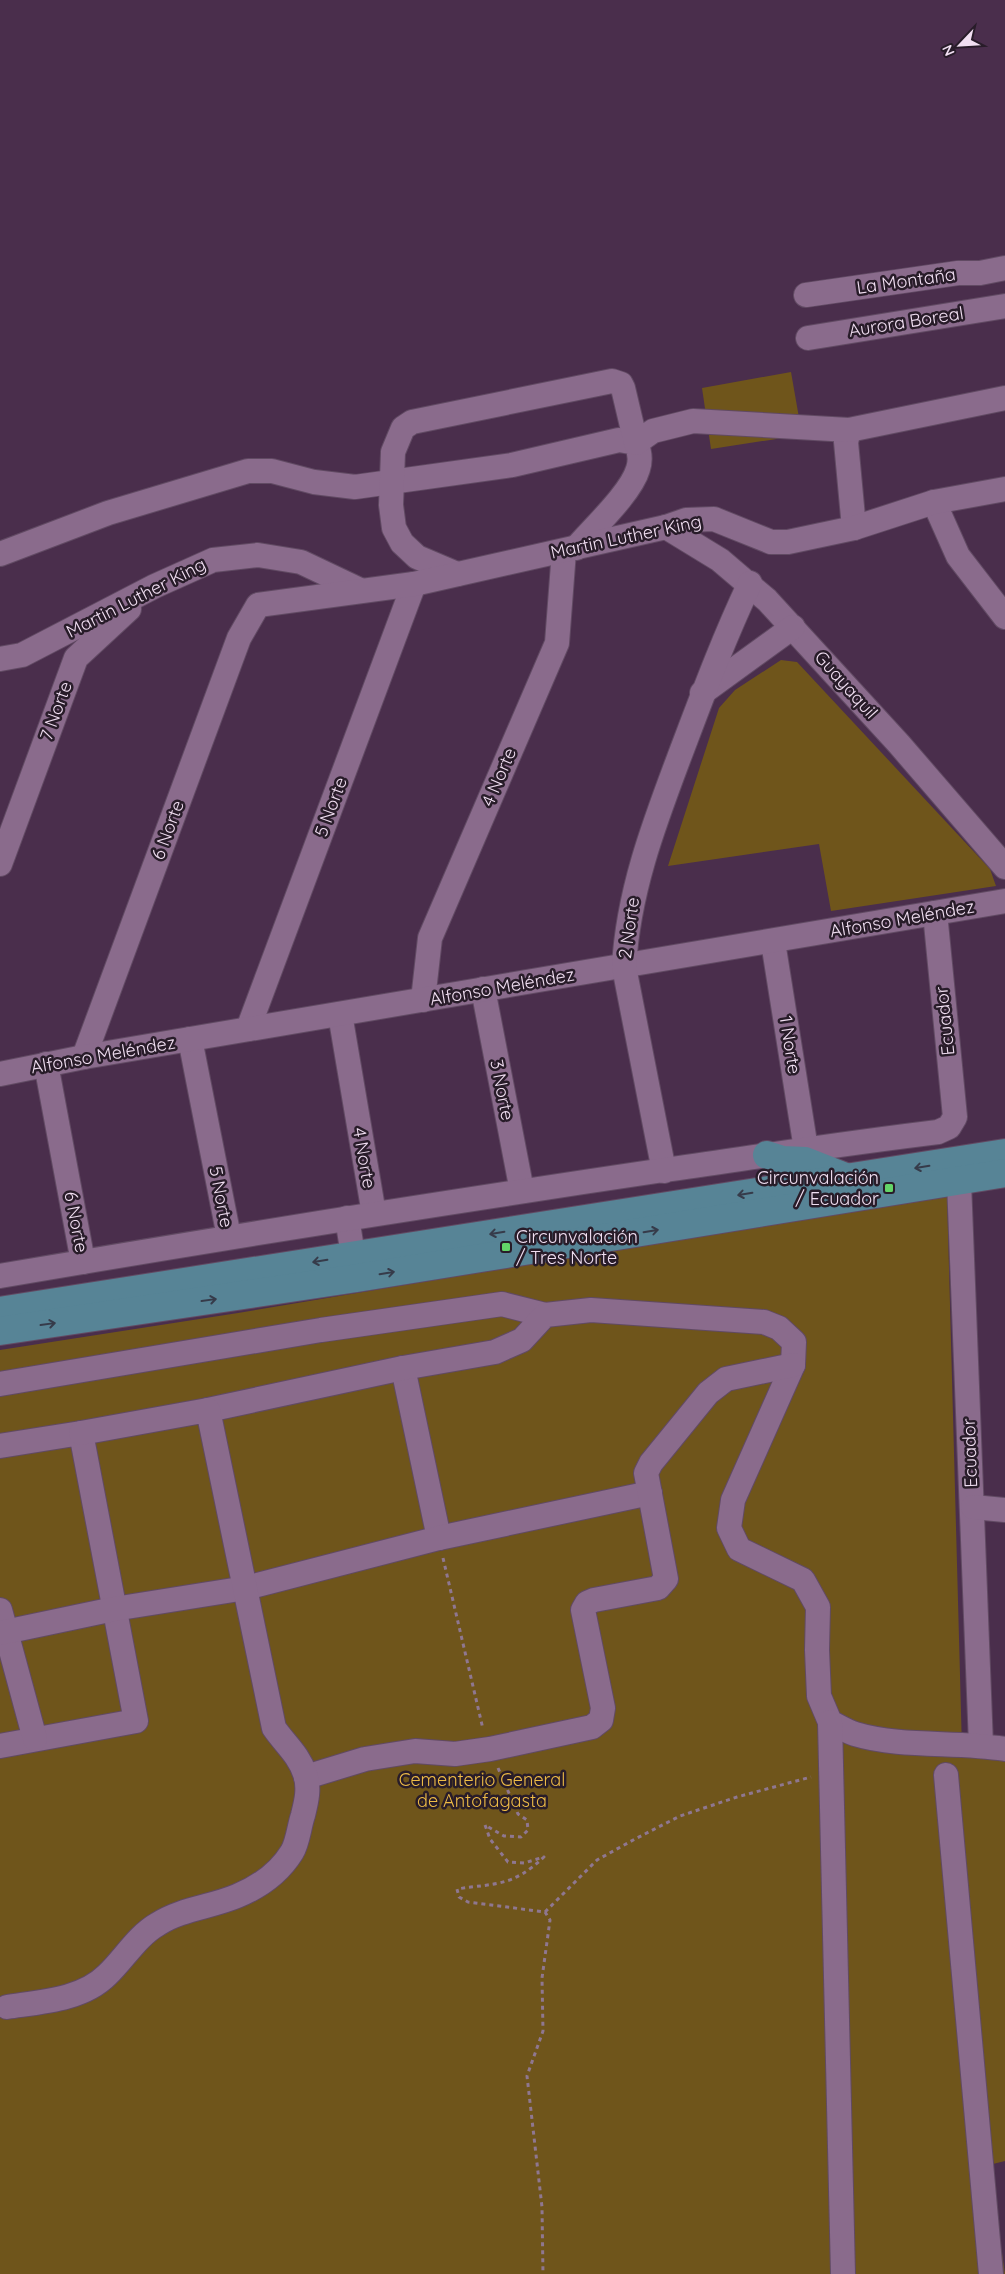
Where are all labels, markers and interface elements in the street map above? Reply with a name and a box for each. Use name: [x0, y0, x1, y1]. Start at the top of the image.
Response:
north arrow: [935, 20, 985, 70]
text: N: [938, 42, 959, 59]
street label: La Montaña: [855, 262, 957, 299]
street label: Aurora Boreal: [847, 301, 965, 342]
street label: Martin Luther King: [548, 509, 704, 564]
street label: Martin Luther King: [62, 552, 210, 643]
street label: Guayaquil: [810, 646, 883, 724]
street label: 7 Norte: [34, 678, 77, 744]
street label: 4 Norte: [476, 744, 521, 810]
street label: 5 Norte: [309, 774, 352, 840]
street label: 6 Norte: [146, 797, 189, 863]
street label: Alfonso Meléndez: [828, 894, 976, 943]
street label: 2 Norte: [613, 896, 644, 960]
street label: Alfonso Meléndez: [428, 962, 576, 1011]
street label: Ecuador: [929, 985, 960, 1057]
street label: 1 Norte: [775, 1014, 806, 1076]
street label: Alfonso Meléndez: [29, 1030, 177, 1079]
street label: 3 Norte: [485, 1058, 520, 1122]
street label: 4 Norte: [348, 1126, 381, 1190]
one-way arrow: [915, 1162, 931, 1172]
street label: 5 Norte: [204, 1164, 239, 1229]
place label: Circunvalación / Ecuador: [757, 1166, 879, 1210]
marker: Circunvalación / Ecuador: [883, 1182, 895, 1194]
street label: 6 Norte: [59, 1189, 94, 1254]
one-way arrow: [737, 1190, 753, 1200]
place label: Circunvalación / Tres Norte: [516, 1225, 638, 1269]
one-way arrow: [643, 1225, 659, 1235]
one-way arrow: [490, 1228, 506, 1238]
marker: Circunvalación / Tres Norte: [500, 1241, 512, 1253]
one-way arrow: [312, 1256, 328, 1266]
one-way arrow: [379, 1267, 395, 1277]
one-way arrow: [201, 1294, 217, 1304]
one-way arrow: [40, 1318, 56, 1328]
street label: Ecuador: [957, 1418, 982, 1488]
park label: Cementerio General de Antofagasta: [399, 1768, 565, 1812]

